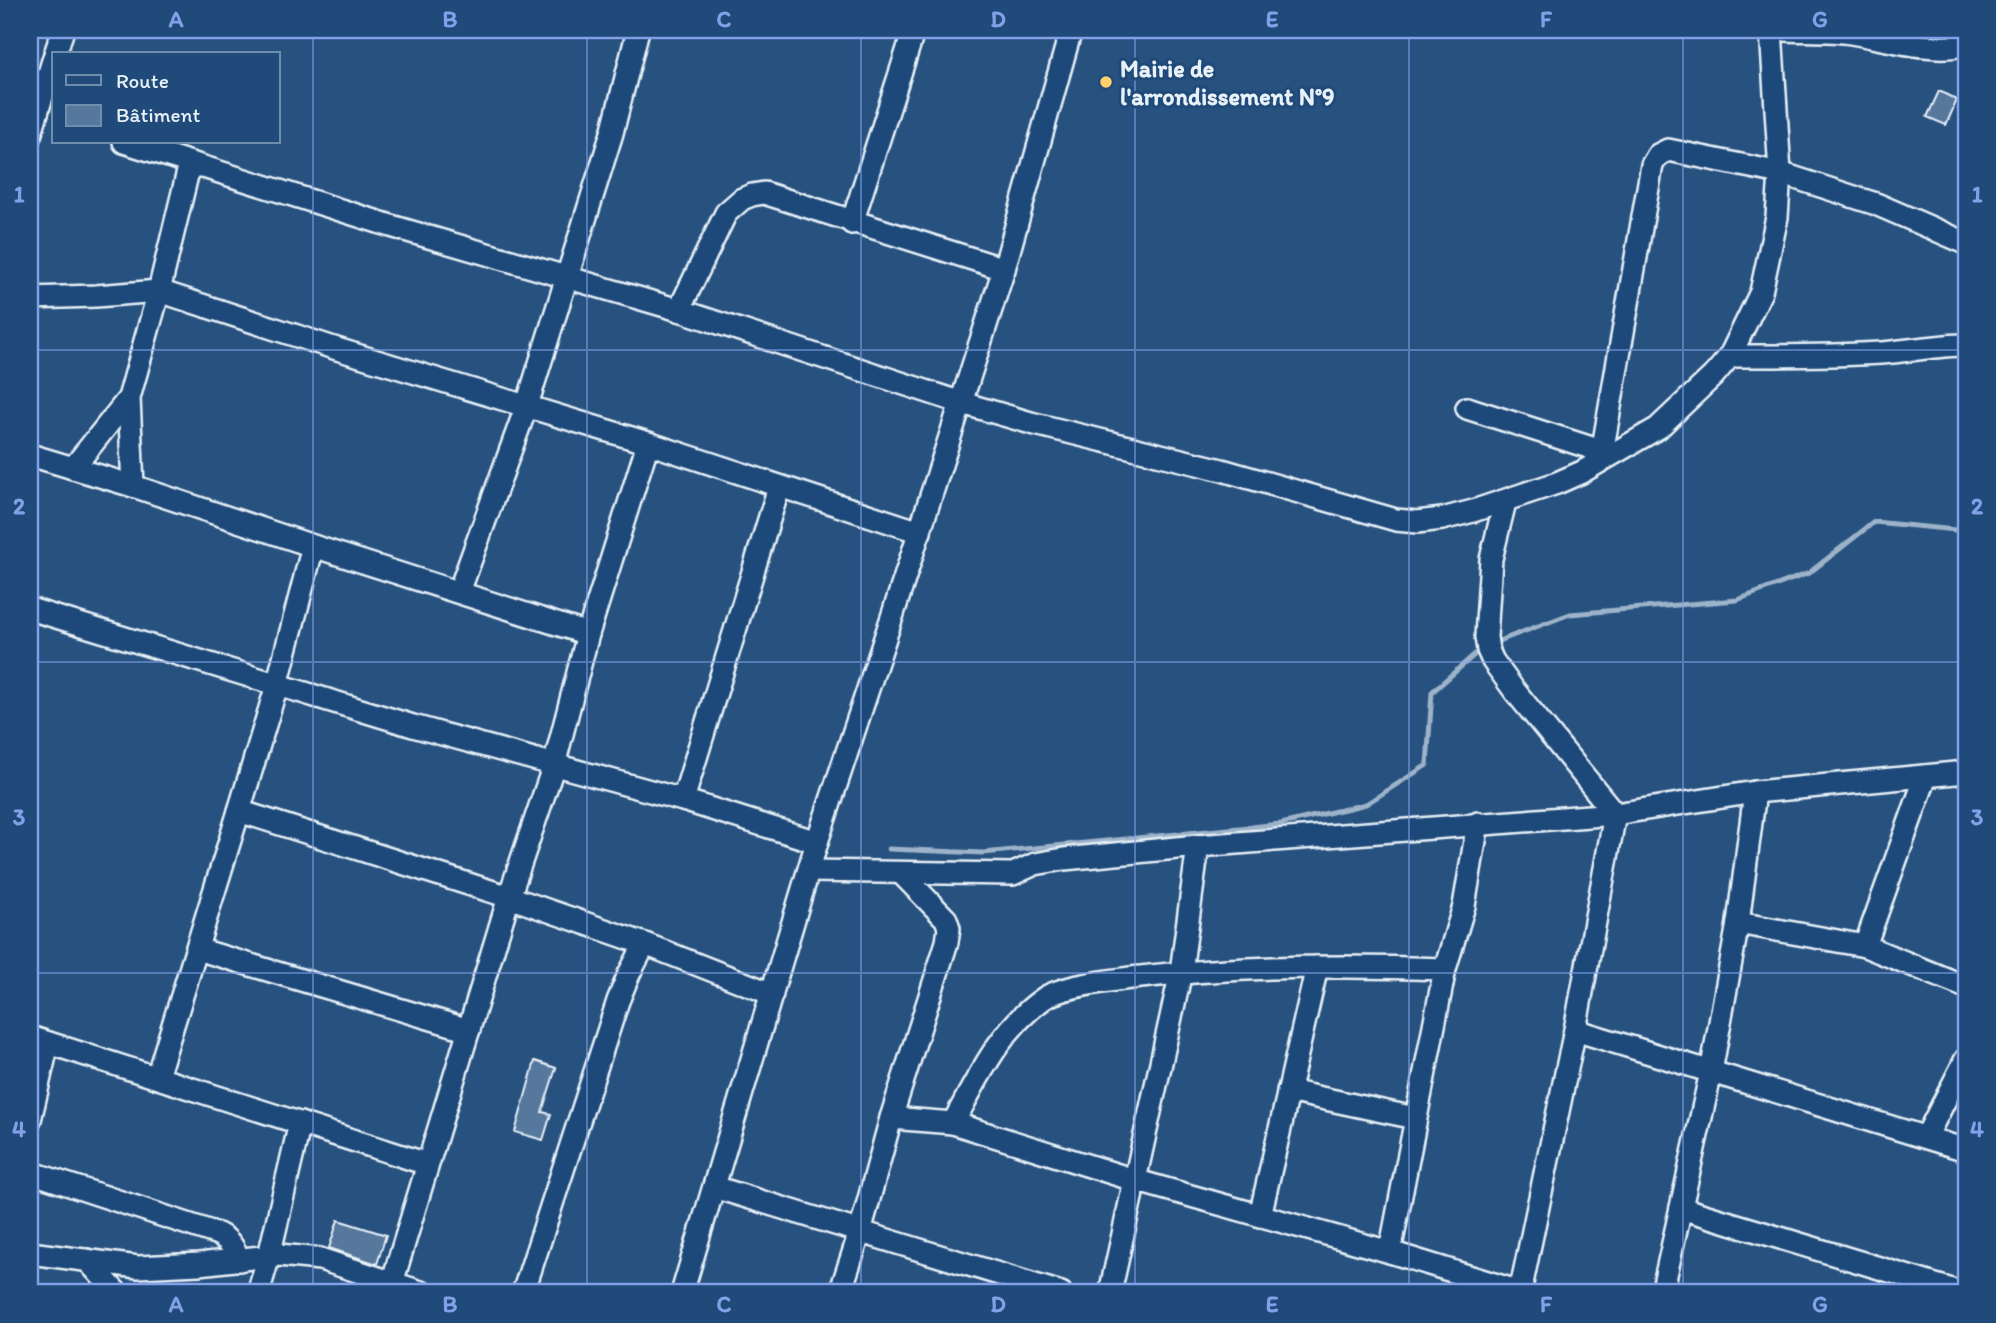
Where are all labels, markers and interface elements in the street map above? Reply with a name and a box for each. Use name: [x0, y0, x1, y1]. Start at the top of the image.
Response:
text: A: [168, 5, 184, 33]
text: B: [443, 5, 458, 33]
text: C: [717, 5, 732, 33]
text: D: [990, 5, 1006, 33]
text: E: [1266, 5, 1279, 33]
text: F: [1540, 5, 1553, 33]
text: G: [1812, 5, 1828, 33]
legend: [52, 52, 280, 144]
place label: Mairie de l'arrondissement N°9: [1120, 54, 1335, 111]
text: Route: [116, 68, 169, 93]
marker: Mairie de l'arrondissement N°9: [1098, 74, 1114, 90]
text: Bâtiment: [116, 102, 200, 127]
text: 1: [14, 180, 25, 208]
text: 1: [1972, 180, 1983, 208]
text: 2: [13, 492, 26, 520]
text: 2: [1971, 492, 1984, 520]
text: 3: [13, 803, 26, 831]
text: 3: [1971, 803, 1984, 831]
text: 4: [12, 1115, 26, 1143]
text: 4: [1970, 1115, 1984, 1143]
text: A: [168, 1290, 184, 1318]
text: B: [443, 1290, 458, 1318]
text: C: [717, 1290, 732, 1318]
text: D: [990, 1290, 1006, 1318]
text: E: [1266, 1290, 1279, 1318]
text: F: [1540, 1290, 1553, 1318]
text: G: [1812, 1290, 1828, 1318]

